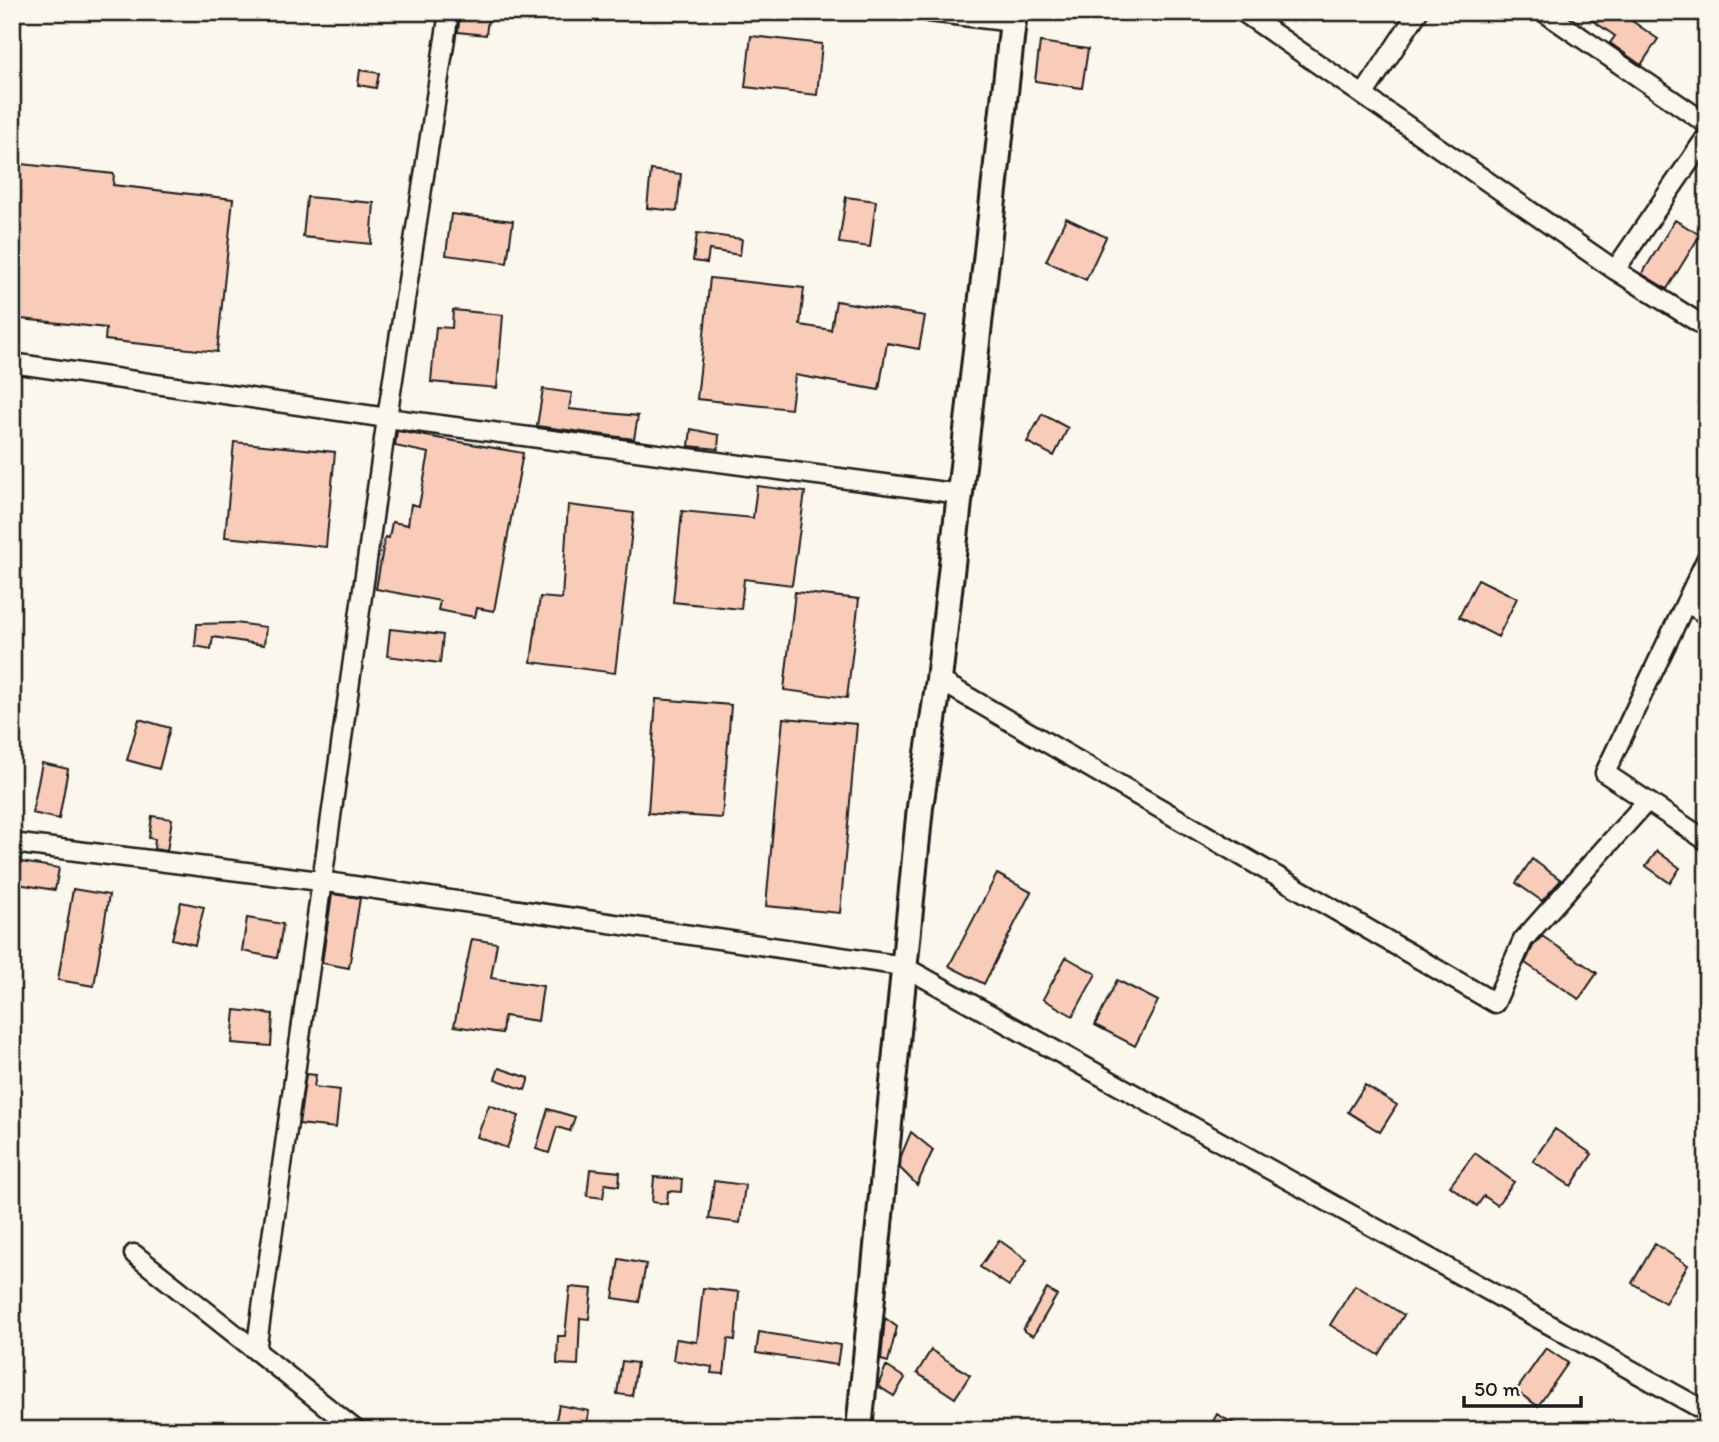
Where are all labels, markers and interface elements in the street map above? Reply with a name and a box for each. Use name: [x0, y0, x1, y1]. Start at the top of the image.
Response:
scale bar: [1464, 1365, 1581, 1409]
text: 50 m: [1474, 1376, 1521, 1401]

